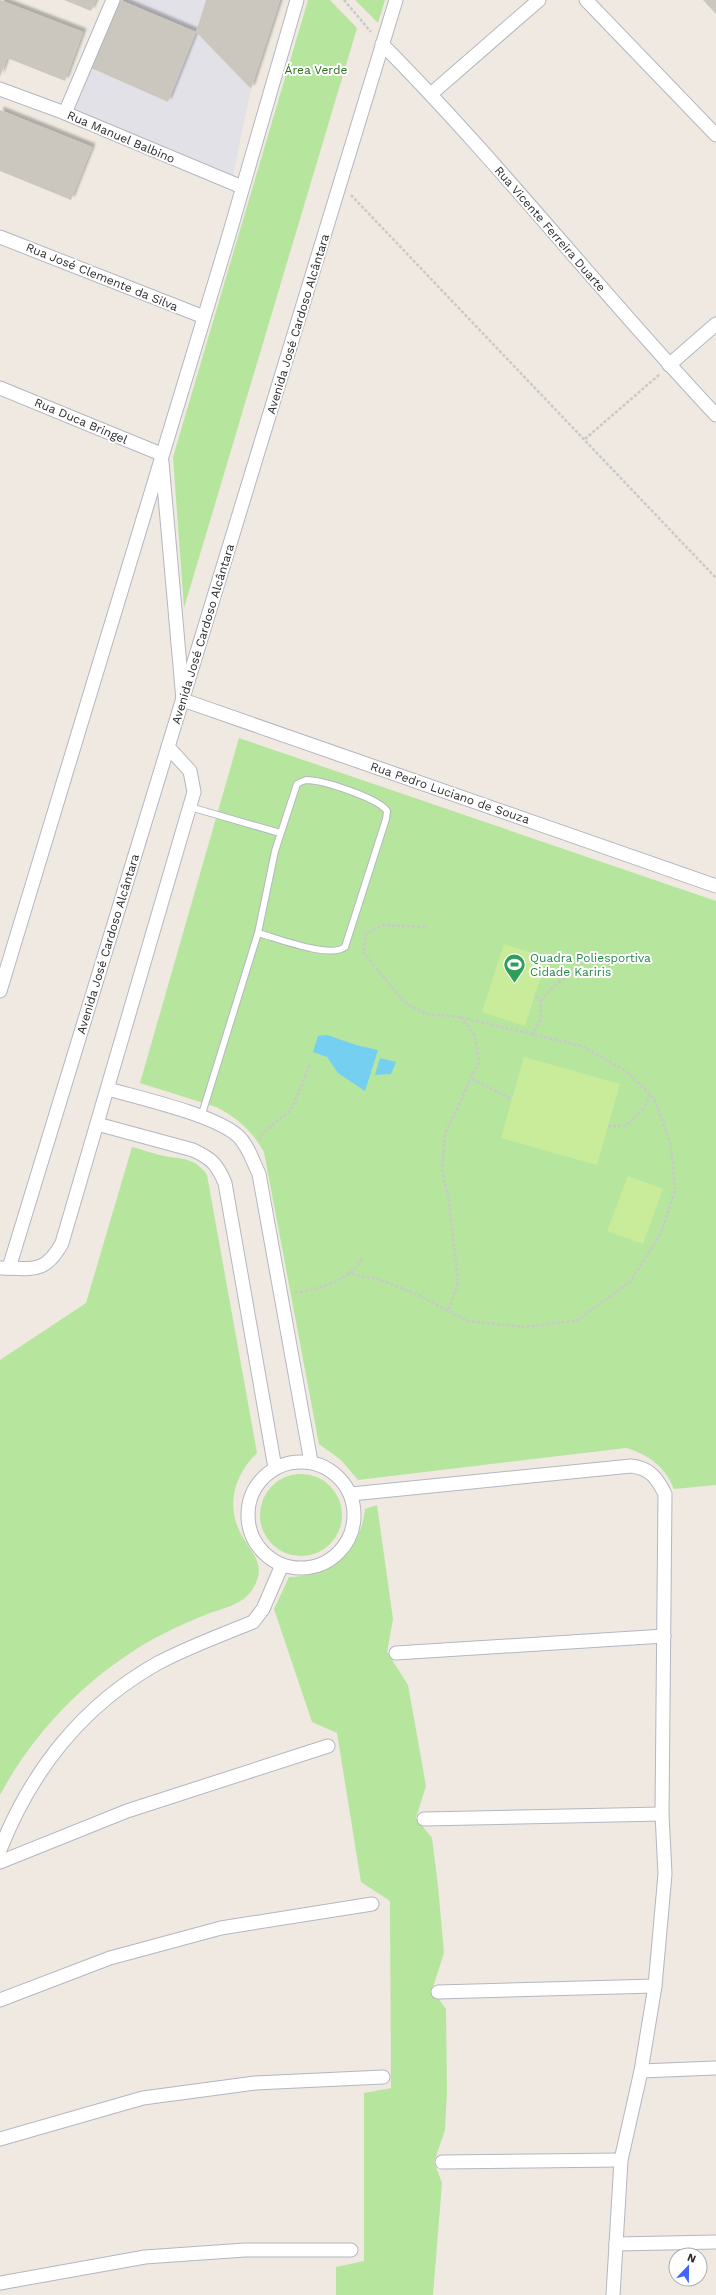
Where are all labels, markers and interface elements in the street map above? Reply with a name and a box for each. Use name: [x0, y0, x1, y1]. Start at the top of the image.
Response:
park label: Área Verde: [284, 63, 348, 77]
street label: Rua Manuel Balbino: [65, 108, 177, 166]
street label: Rua Vicente Ferreira Duarte: [492, 163, 608, 295]
street label: Avenida José Cardoso Alcântara: [264, 232, 332, 416]
street label: Rua José Clemente da Silva: [24, 240, 180, 314]
street label: Rua Duca Bringel: [32, 395, 130, 447]
street label: Avenida José Cardoso Alcântara: [169, 542, 237, 726]
street label: Rua Pedro Luciano de Souza: [369, 759, 532, 827]
street label: Avenida José Cardoso Alcântara: [74, 852, 142, 1036]
place label: Quadra Poliesportiva Cidade Kariris: [530, 951, 651, 979]
sports icon: Quadra Poliesportiva Cidade Kariris: [501, 952, 527, 985]
north arrow: [668, 2247, 708, 2287]
text: N: [685, 2251, 698, 2266]

